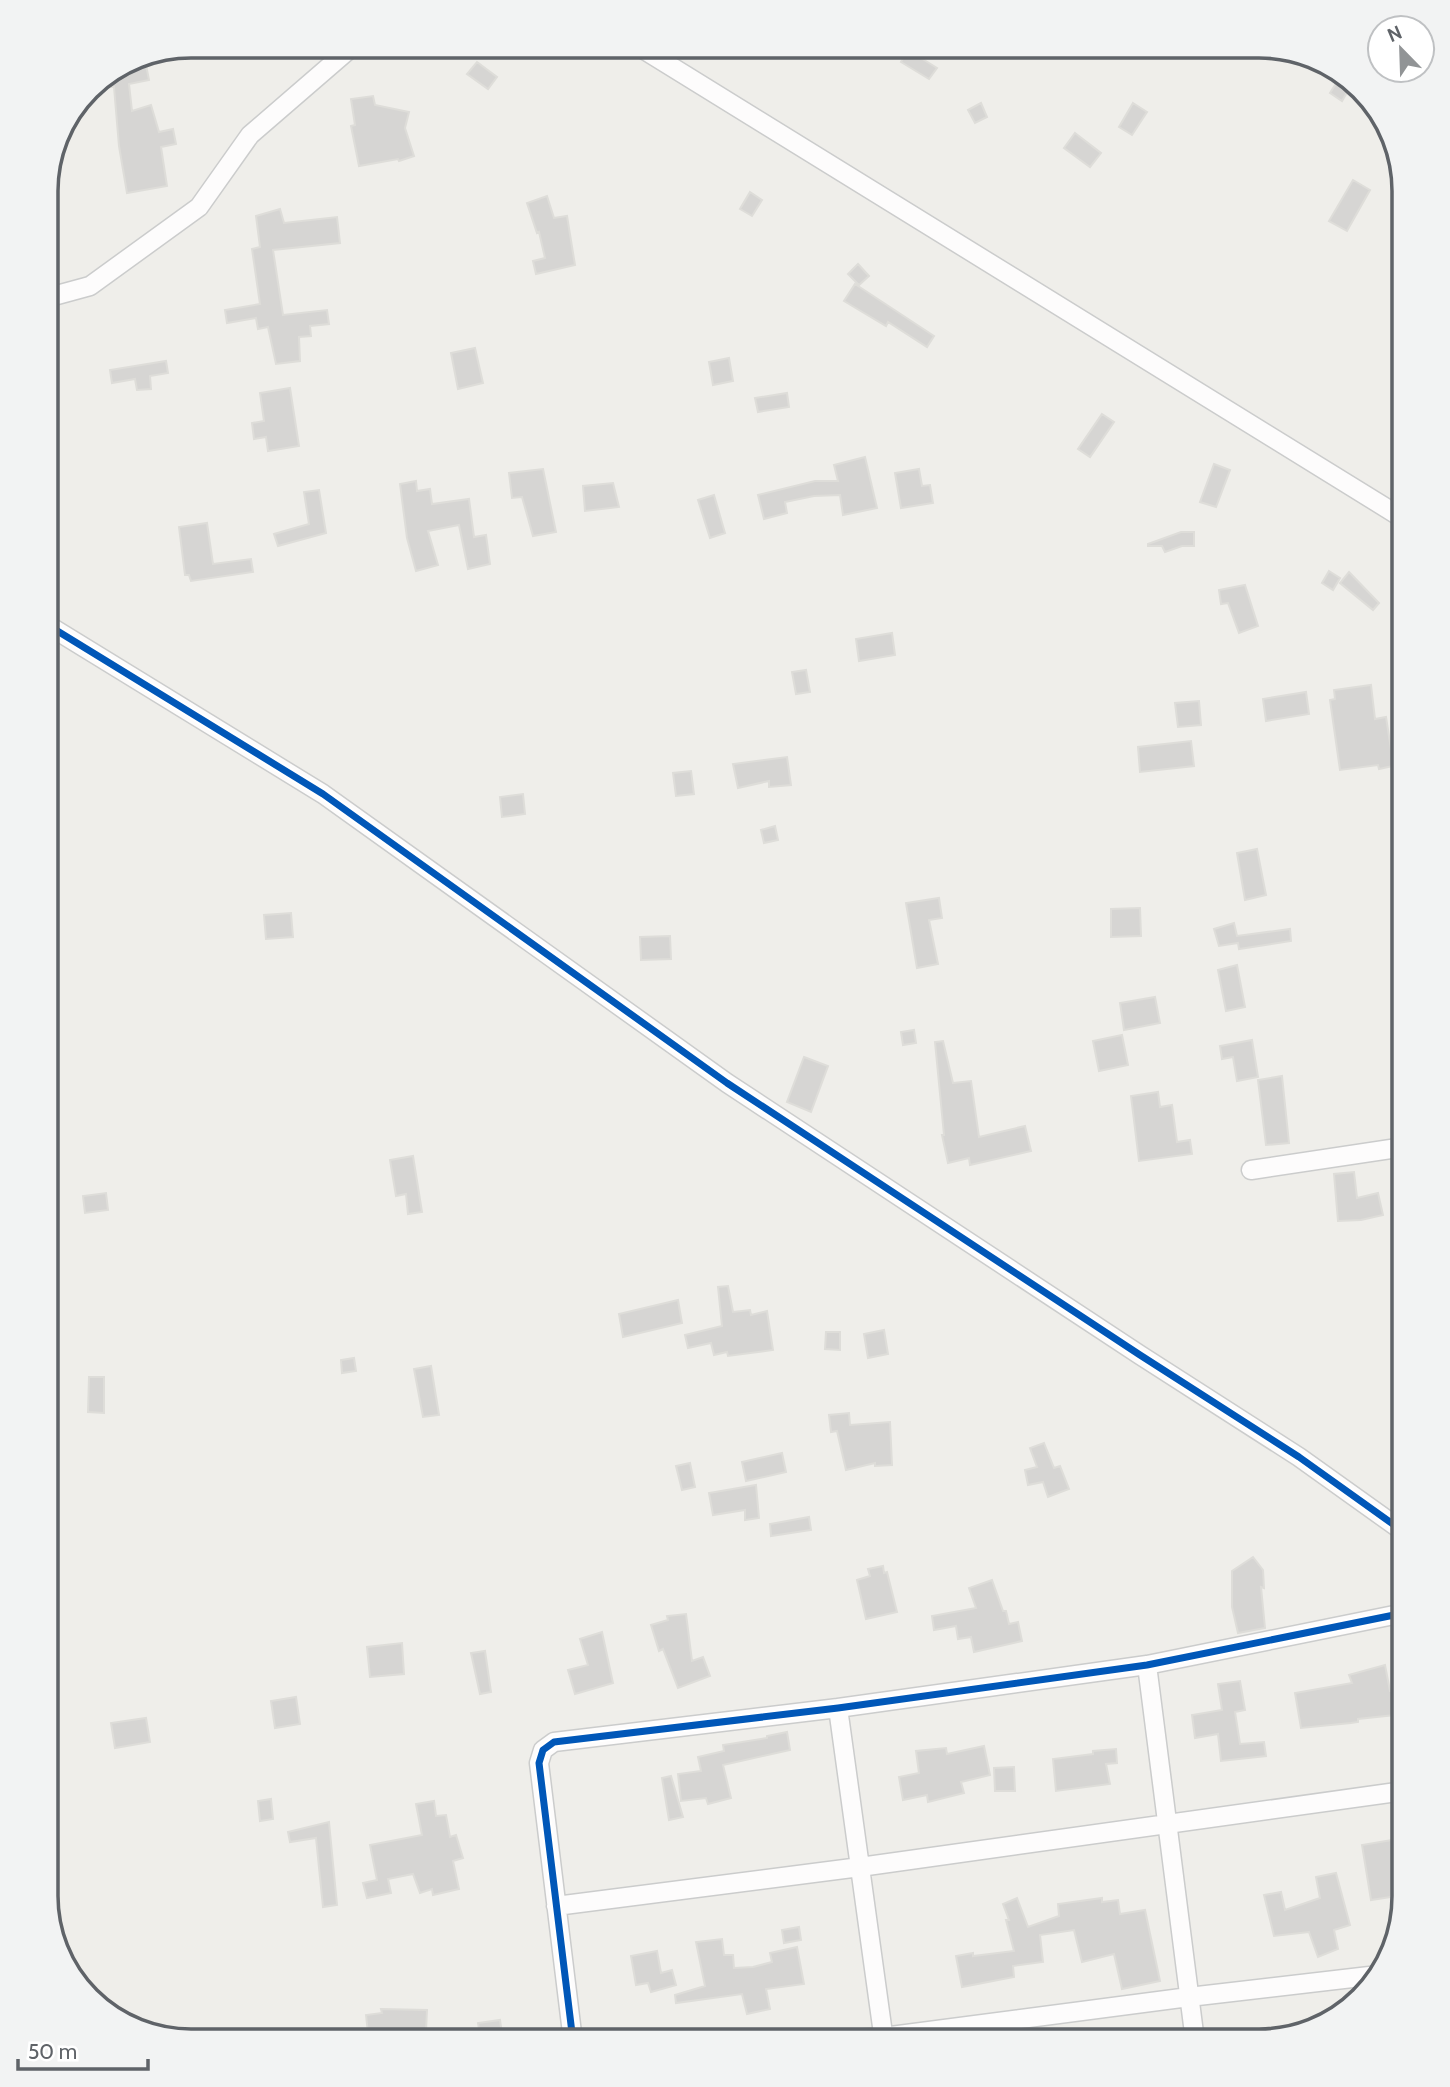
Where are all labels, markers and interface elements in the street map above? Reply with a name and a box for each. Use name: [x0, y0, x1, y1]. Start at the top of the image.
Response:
north arrow: [1366, 14, 1436, 84]
text: N: [1384, 21, 1405, 47]
scale bar: [18, 2028, 147, 2072]
text: 50 m: [28, 2039, 77, 2064]

